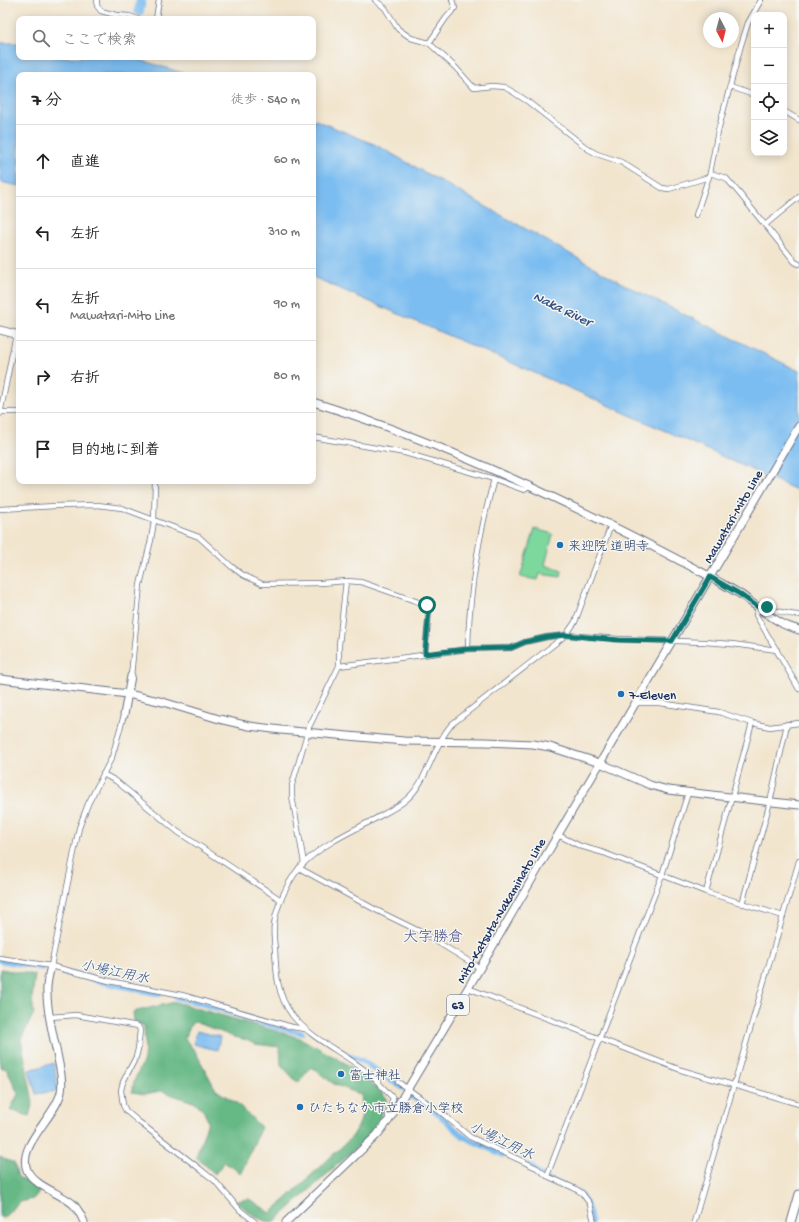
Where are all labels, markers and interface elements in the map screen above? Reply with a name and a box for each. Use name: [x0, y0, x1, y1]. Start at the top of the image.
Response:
north arrow: [703, 12, 739, 48]
map controls: [751, 12, 787, 156]
button: +: [751, 12, 787, 48]
search box: [16, 16, 316, 60]
icon: search: [30, 27, 52, 49]
text: ここで検索: [62, 32, 137, 50]
button: −: [751, 48, 787, 84]
button: locate: [751, 84, 787, 120]
text: 7 分: [32, 92, 62, 112]
text: 徒歩 · 540 m: [231, 93, 300, 108]
button: layers: [751, 120, 787, 156]
icon: ahead: [32, 150, 54, 172]
text: 60 m: [274, 153, 300, 168]
text: 直進: [70, 154, 100, 172]
icon: left: [32, 222, 54, 244]
text: 310 m: [268, 225, 300, 240]
text: 左折: [70, 226, 100, 244]
water label: Naka River: [530, 289, 597, 333]
text: 左折: [70, 291, 100, 309]
icon: left: [32, 294, 54, 316]
text: 90 m: [274, 297, 300, 312]
text: Mawatari-Mito Line: [70, 309, 175, 324]
icon: right: [32, 366, 54, 388]
text: 80 m: [273, 369, 300, 384]
text: 右折: [70, 370, 100, 388]
icon: arrive: [32, 438, 54, 460]
text: 目的地に到着: [70, 442, 160, 460]
street label: Mawatari-Mito Line: [701, 468, 767, 566]
marker: 来迎院 道明寺: [555, 540, 565, 550]
place label: 来迎院 道明寺: [568, 540, 649, 555]
route start: [418, 596, 436, 614]
route end: [758, 598, 776, 616]
marker: 7-Eleven: [616, 689, 626, 699]
place label: 7-Eleven: [628, 689, 677, 704]
street label: Mito-Katsuta-Nakaminato Line: [454, 836, 550, 986]
district label: 大字勝倉: [403, 928, 463, 947]
water label: 小場江用水: [78, 957, 151, 989]
road number: 63: [447, 995, 469, 1015]
marker: 富士神社: [336, 1069, 346, 1079]
place label: 富士神社: [349, 1069, 401, 1084]
marker: ひたちなか市立勝倉小学校: [295, 1102, 305, 1112]
place label: ひたちなか市立勝倉小学校: [308, 1102, 463, 1117]
water label: 小場江用水: [466, 1118, 537, 1165]

